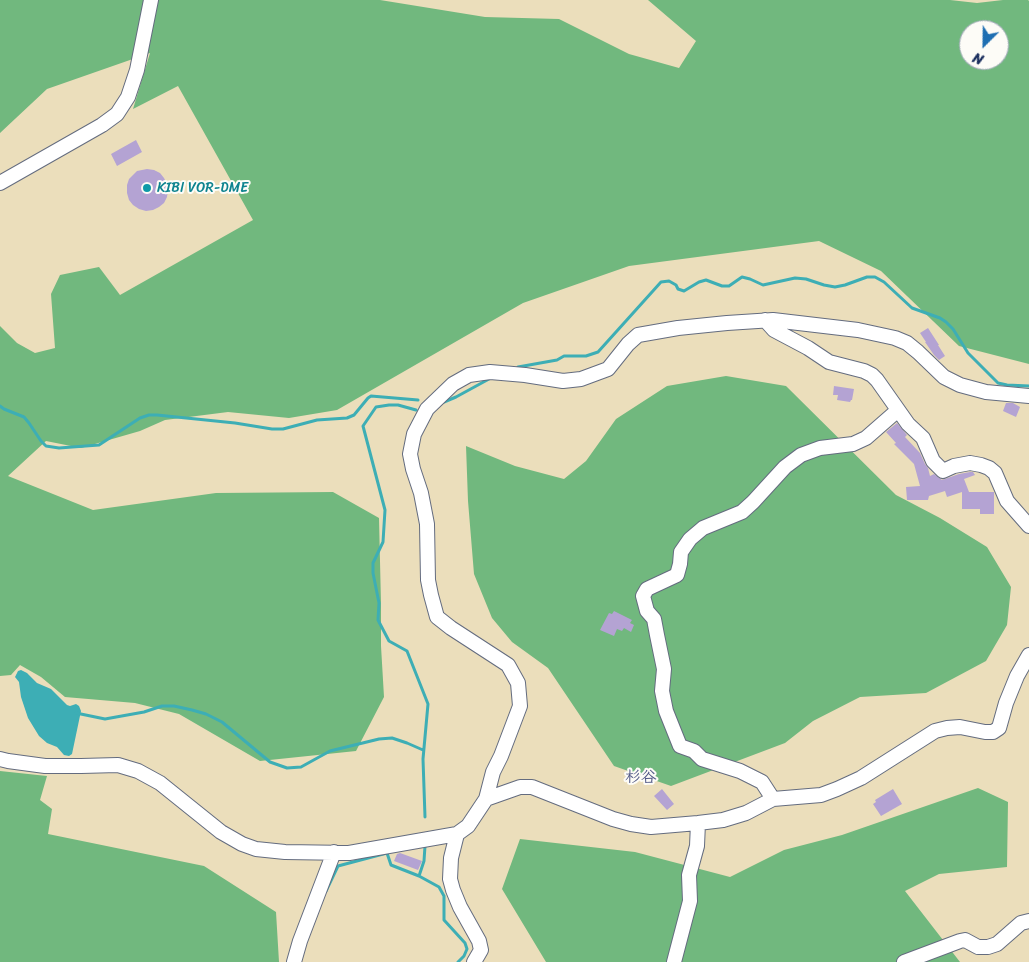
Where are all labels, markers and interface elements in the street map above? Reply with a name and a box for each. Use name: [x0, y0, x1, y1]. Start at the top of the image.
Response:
north arrow: [959, 20, 1009, 70]
text: N: [969, 45, 988, 72]
place label: KIBI VOR-DME: [157, 180, 248, 196]
marker: KIBI VOR-DME: [141, 182, 153, 194]
district label: 杉谷: [625, 768, 657, 788]

